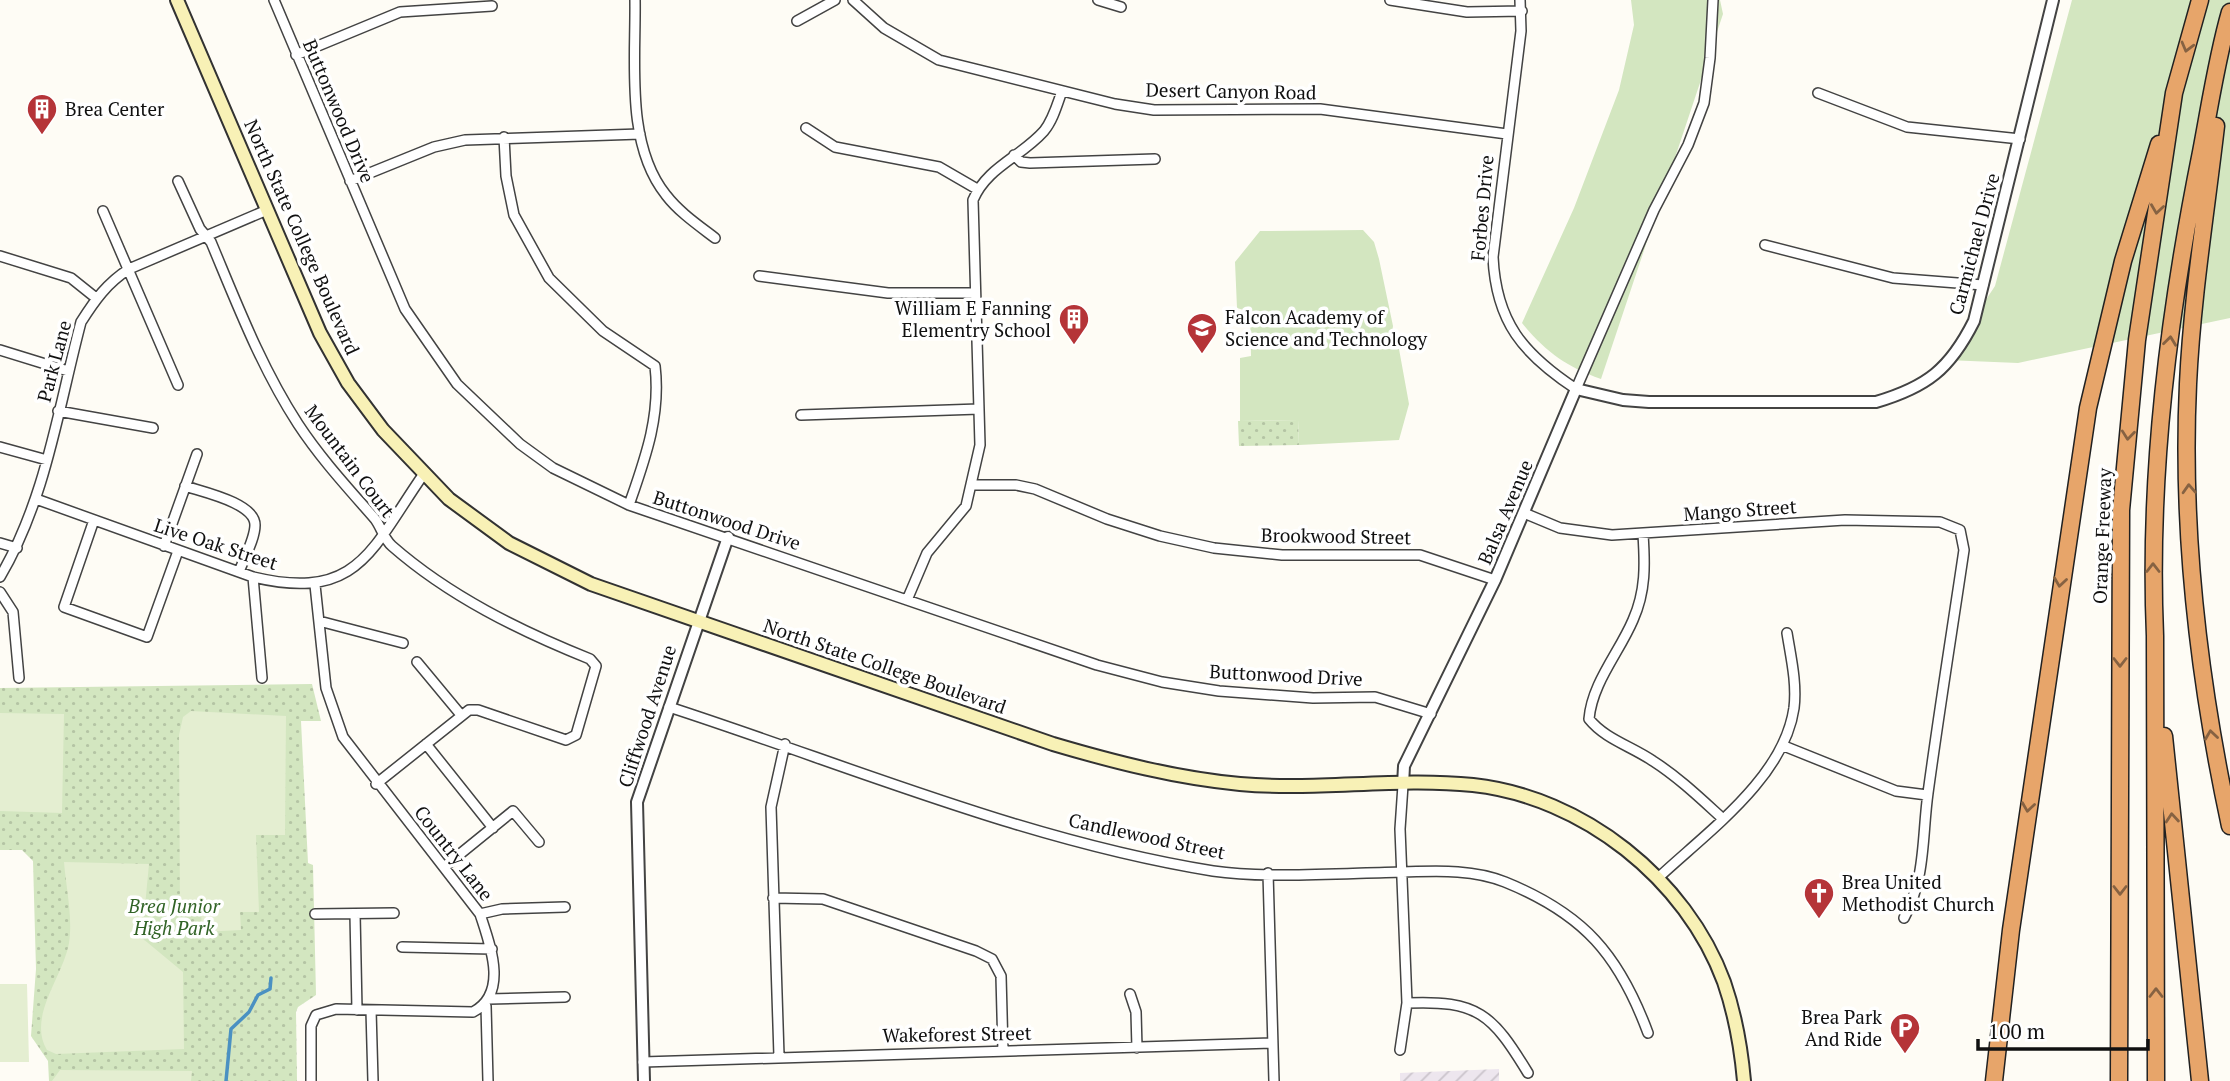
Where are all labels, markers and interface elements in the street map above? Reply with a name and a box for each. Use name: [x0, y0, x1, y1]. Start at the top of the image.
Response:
street label: Buttonwood Drive: [298, 35, 381, 186]
one-way arrow: [2181, 41, 2195, 53]
street label: Desert Canyon Road: [1145, 77, 1317, 104]
building icon: Brea Center: [25, 92, 59, 136]
place label: Brea Center: [65, 96, 165, 121]
street label: North State College Boulevard: [239, 115, 366, 359]
street label: Forbes Drive: [1464, 154, 1499, 262]
street label: Carmichael Drive: [1943, 170, 2004, 318]
one-way arrow: [2150, 204, 2165, 215]
place label: William E Fanning Elementry School: [895, 295, 1052, 342]
building icon: William E Fanning Elementry School: [1057, 302, 1091, 346]
place label: Falcon Academy of Science and Technology: [1225, 304, 1427, 351]
school or university icon: Falcon Academy of Science and Technology: [1185, 311, 1219, 355]
street label: Park Lane: [31, 317, 76, 404]
one-way arrow: [2162, 336, 2177, 347]
street label: Mountain Court: [300, 399, 401, 522]
one-way arrow: [2121, 430, 2136, 441]
street label: Balsa Avenue: [1471, 456, 1538, 568]
street label: Orange Freeway: [2087, 467, 2116, 604]
street label: Buttonwood Drive: [650, 484, 804, 555]
one-way arrow: [2182, 484, 2197, 495]
street label: Mango Street: [1683, 493, 1797, 526]
street label: Live Oak Street: [151, 512, 281, 575]
street label: Brookwood Street: [1261, 522, 1411, 549]
one-way arrow: [2145, 562, 2161, 573]
one-way arrow: [2053, 576, 2068, 588]
street label: North State College Boulevard: [760, 612, 1010, 719]
street label: Cliffwood Avenue: [612, 641, 681, 790]
one-way arrow: [2113, 657, 2128, 668]
street label: Buttonwood Drive: [1209, 658, 1363, 691]
one-way arrow: [2204, 730, 2219, 741]
street label: Country Lane: [409, 800, 499, 905]
one-way arrow: [2021, 801, 2036, 813]
street label: Candlewood Street: [1067, 807, 1228, 864]
one-way arrow: [2165, 812, 2180, 823]
place label: Brea United Methodist Church: [1842, 869, 1995, 916]
church icon: Brea United Methodist Church: [1802, 876, 1836, 920]
one-way arrow: [2112, 885, 2128, 895]
park label: Brea Junior High Park: [127, 893, 220, 940]
one-way arrow: [2148, 988, 2164, 998]
place label: Brea Park And Ride: [1801, 1004, 1882, 1051]
scale bar: [1978, 1007, 2148, 1052]
parking icon: Brea Park And Ride: [1888, 1011, 1922, 1055]
text: 100 m: [1988, 1017, 2045, 1045]
street label: Wakeforest Street: [882, 1020, 1032, 1047]

